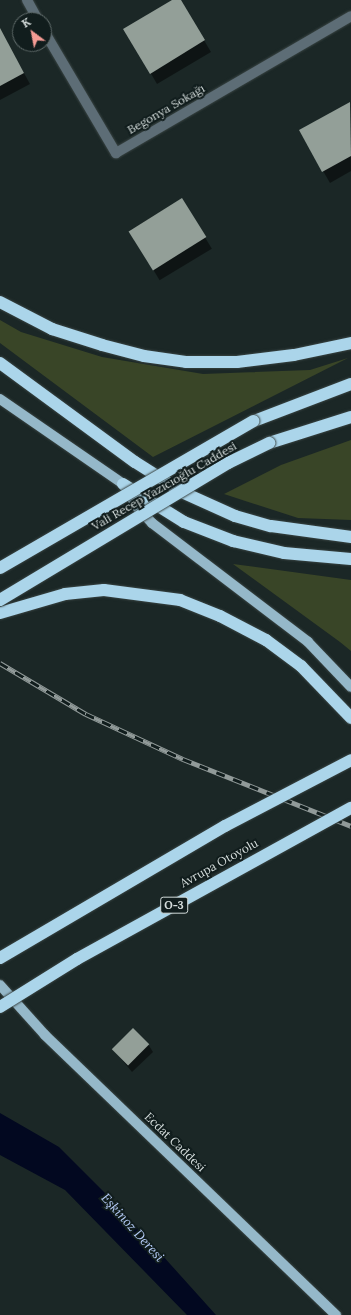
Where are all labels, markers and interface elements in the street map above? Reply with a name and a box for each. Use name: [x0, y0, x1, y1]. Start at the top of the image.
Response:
north arrow: [12, 12, 52, 52]
text: K: [19, 15, 33, 31]
street label: Begonya Sokağı: [125, 81, 207, 137]
street label: Vali Recep Yazıcıoğlu Caddesi: [89, 439, 239, 533]
street label: Avrupa Otoyolu: [177, 836, 261, 890]
road number: O-3: [160, 896, 188, 914]
street label: Ecdat Caddesi: [141, 1109, 209, 1175]
water label: Eşkinoz Deresi: [97, 1191, 167, 1265]

